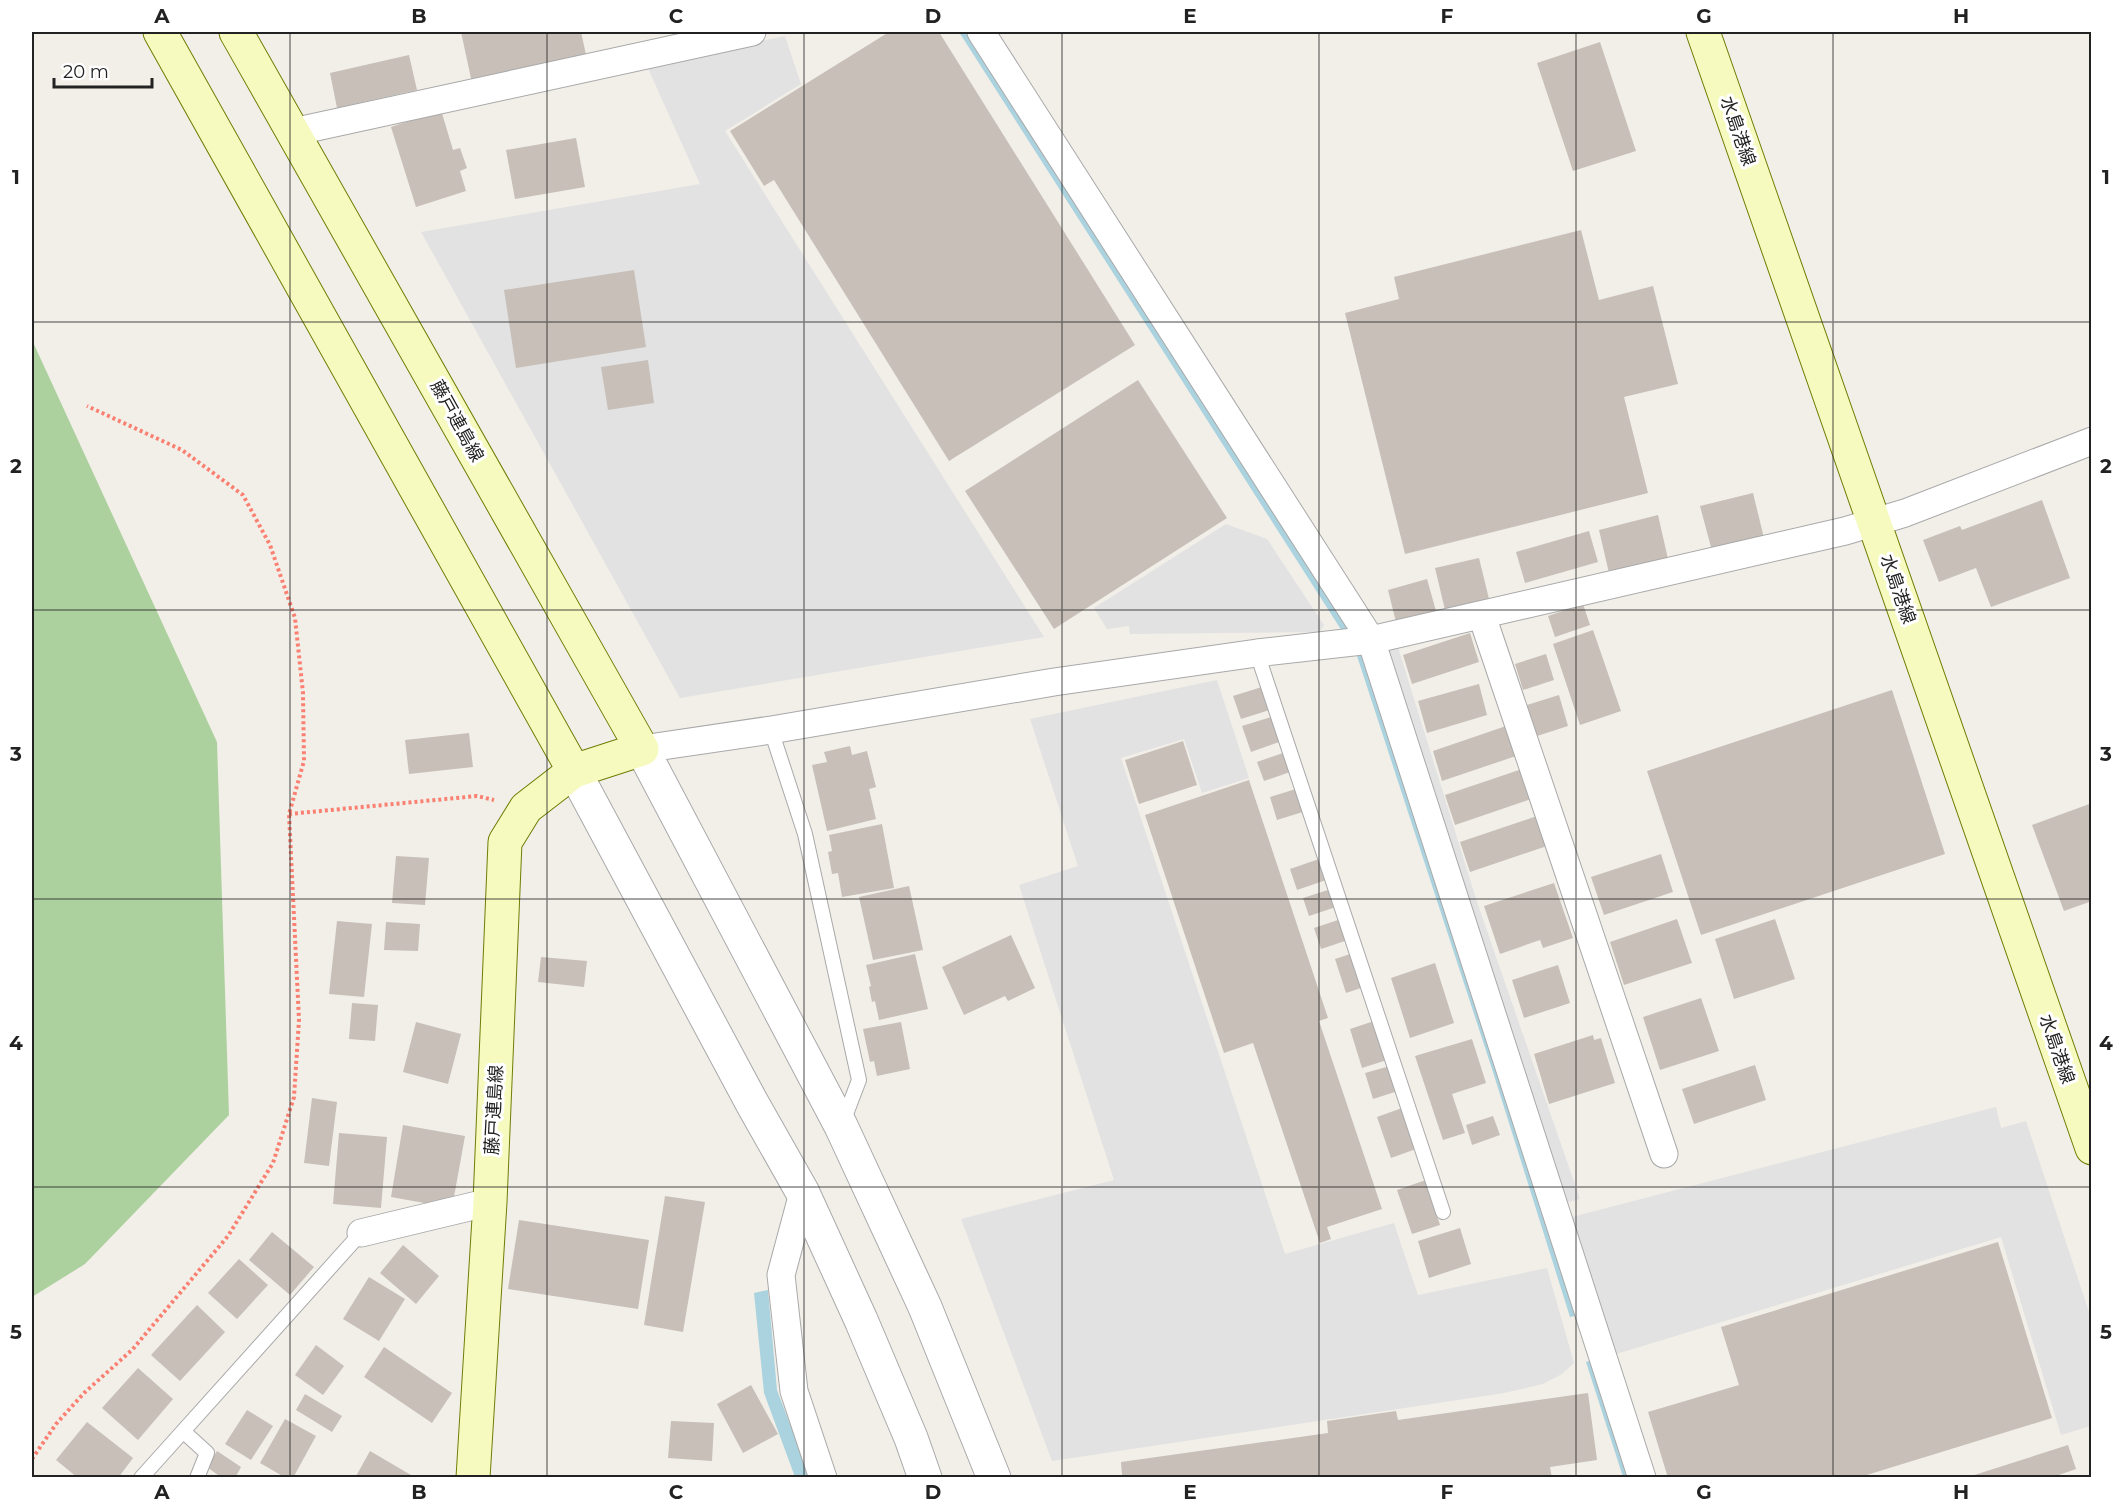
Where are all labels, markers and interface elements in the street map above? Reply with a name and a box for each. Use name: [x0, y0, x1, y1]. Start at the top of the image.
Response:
text: A: [153, 4, 170, 28]
text: B: [411, 4, 427, 28]
text: C: [669, 4, 684, 28]
text: D: [925, 4, 941, 28]
text: E: [1183, 4, 1197, 28]
text: F: [1441, 4, 1454, 28]
text: G: [1696, 4, 1712, 28]
text: H: [1953, 4, 1969, 28]
scale bar: [54, 51, 152, 89]
text: 20 m: [63, 61, 109, 83]
street label: 水島港線: [1716, 93, 1760, 169]
text: 1: [12, 165, 20, 189]
text: 1: [2102, 165, 2110, 189]
street label: 藤戸連島線: [426, 376, 488, 466]
text: 2: [10, 454, 22, 478]
text: 2: [2100, 454, 2112, 478]
street label: 水島港線: [1876, 551, 1920, 627]
text: 3: [9, 742, 22, 766]
text: 3: [2099, 742, 2112, 766]
street label: 水島港線: [2035, 1011, 2079, 1087]
text: 4: [9, 1031, 23, 1055]
text: 4: [2099, 1031, 2113, 1055]
street label: 藤戸連島線: [481, 1064, 507, 1156]
text: 5: [10, 1320, 22, 1344]
text: 5: [2100, 1320, 2112, 1344]
text: A: [153, 1480, 170, 1504]
text: B: [411, 1480, 427, 1504]
text: C: [669, 1480, 684, 1504]
text: D: [925, 1480, 941, 1504]
text: E: [1183, 1480, 1197, 1504]
text: F: [1441, 1480, 1454, 1504]
text: G: [1696, 1480, 1712, 1504]
text: H: [1953, 1480, 1969, 1504]

